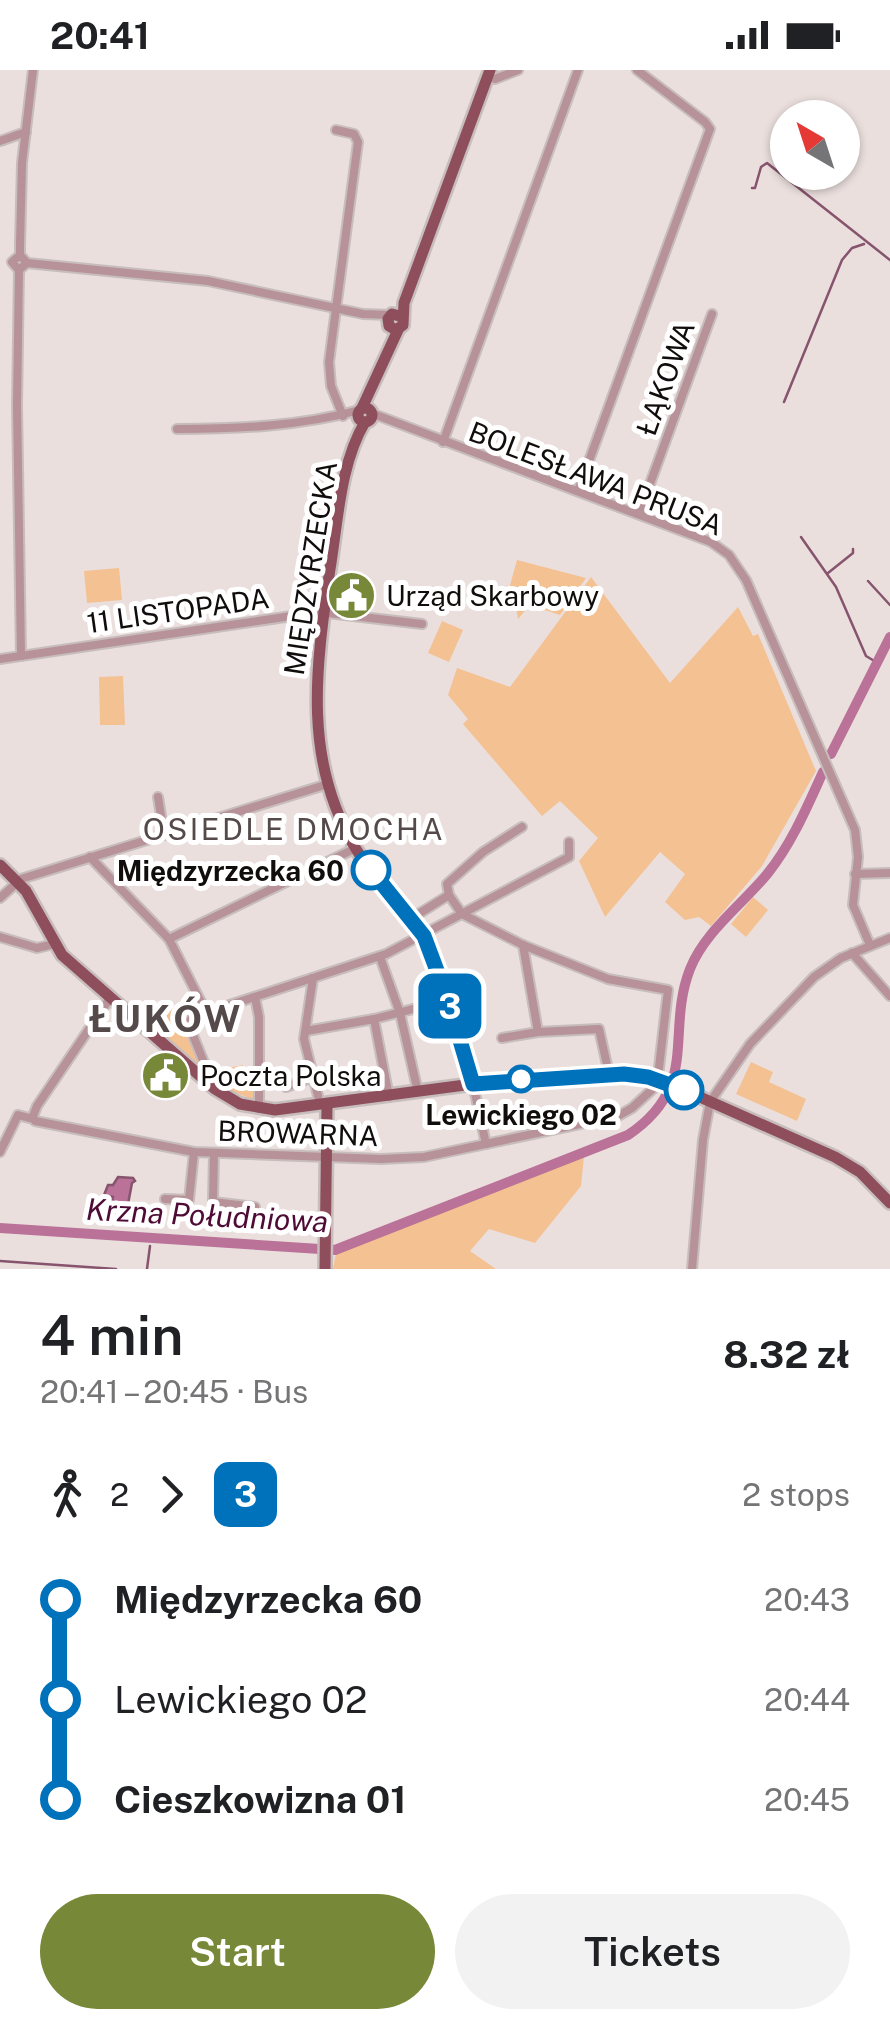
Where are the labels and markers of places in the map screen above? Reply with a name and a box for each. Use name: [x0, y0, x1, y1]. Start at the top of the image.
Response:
public building icon: Urząd Skarbowy: [325, 569, 377, 621]
place label: Urząd Skarbowy: [386, 579, 599, 612]
marker: Międzyrzecka 60: [352, 851, 390, 889]
place label: Międzyrzecka 60: [117, 854, 344, 887]
public building icon: Poczta Polska: [139, 1049, 191, 1101]
place label: Poczta Polska: [200, 1059, 381, 1092]
marker: Lewickiego 02: [508, 1066, 534, 1092]
unlabelled marker: [665, 1071, 703, 1109]
place label: Lewickiego 02: [425, 1098, 617, 1131]

